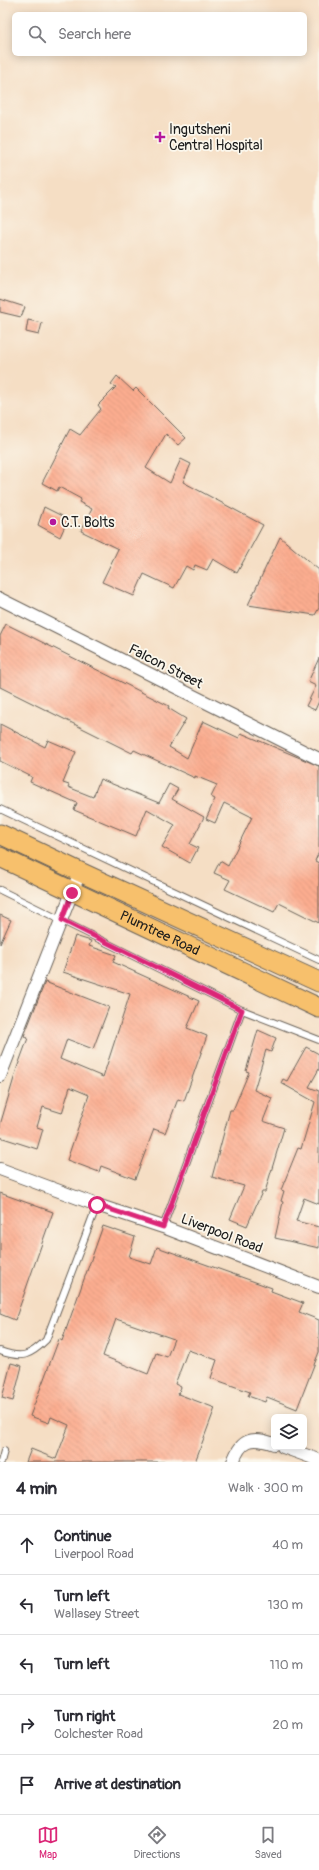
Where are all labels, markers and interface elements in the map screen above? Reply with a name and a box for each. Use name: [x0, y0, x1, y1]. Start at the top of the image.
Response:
search box: [12, 12, 307, 56]
icon: search: [26, 23, 48, 45]
text: Search here: [58, 25, 131, 44]
place label: Ingutsheni Central Hospital: [169, 121, 263, 154]
marker: Ingutsheni Central Hospital: [154, 131, 166, 143]
place label: C.T. Bolts: [61, 514, 115, 531]
marker: C.T. Bolts: [48, 517, 58, 527]
street label: Falcon Street: [126, 641, 206, 693]
route end: [63, 884, 81, 902]
street label: Plumtree Road: [117, 907, 203, 959]
route start: [88, 1196, 106, 1214]
street label: Liverpool Road: [179, 1210, 265, 1257]
map controls: [271, 1414, 307, 1450]
button: layers: [271, 1414, 307, 1450]
text: 4 min: [16, 1478, 57, 1499]
text: Walk · 300 m: [228, 1480, 303, 1496]
text: Continue: [54, 1527, 112, 1546]
icon: ahead: [16, 1534, 38, 1556]
text: 40 m: [272, 1537, 303, 1553]
text: Liverpool Road: [54, 1546, 134, 1562]
text: Turn left: [54, 1587, 110, 1606]
icon: left: [16, 1594, 38, 1616]
text: 130 m: [267, 1597, 303, 1613]
text: Wallasey Street: [54, 1606, 139, 1622]
icon: left: [16, 1654, 38, 1676]
text: Turn left: [54, 1655, 110, 1674]
text: 110 m: [270, 1657, 303, 1673]
text: Turn right: [54, 1707, 115, 1726]
icon: right: [16, 1714, 38, 1736]
text: 20 m: [272, 1717, 303, 1733]
text: Colchester Road: [54, 1726, 143, 1742]
icon: arrive: [16, 1774, 38, 1796]
text: Arrive at destination: [54, 1775, 181, 1794]
tab: Map: [37, 1824, 59, 1861]
tab: Directions: [133, 1824, 180, 1861]
tab: Saved: [255, 1824, 282, 1861]

